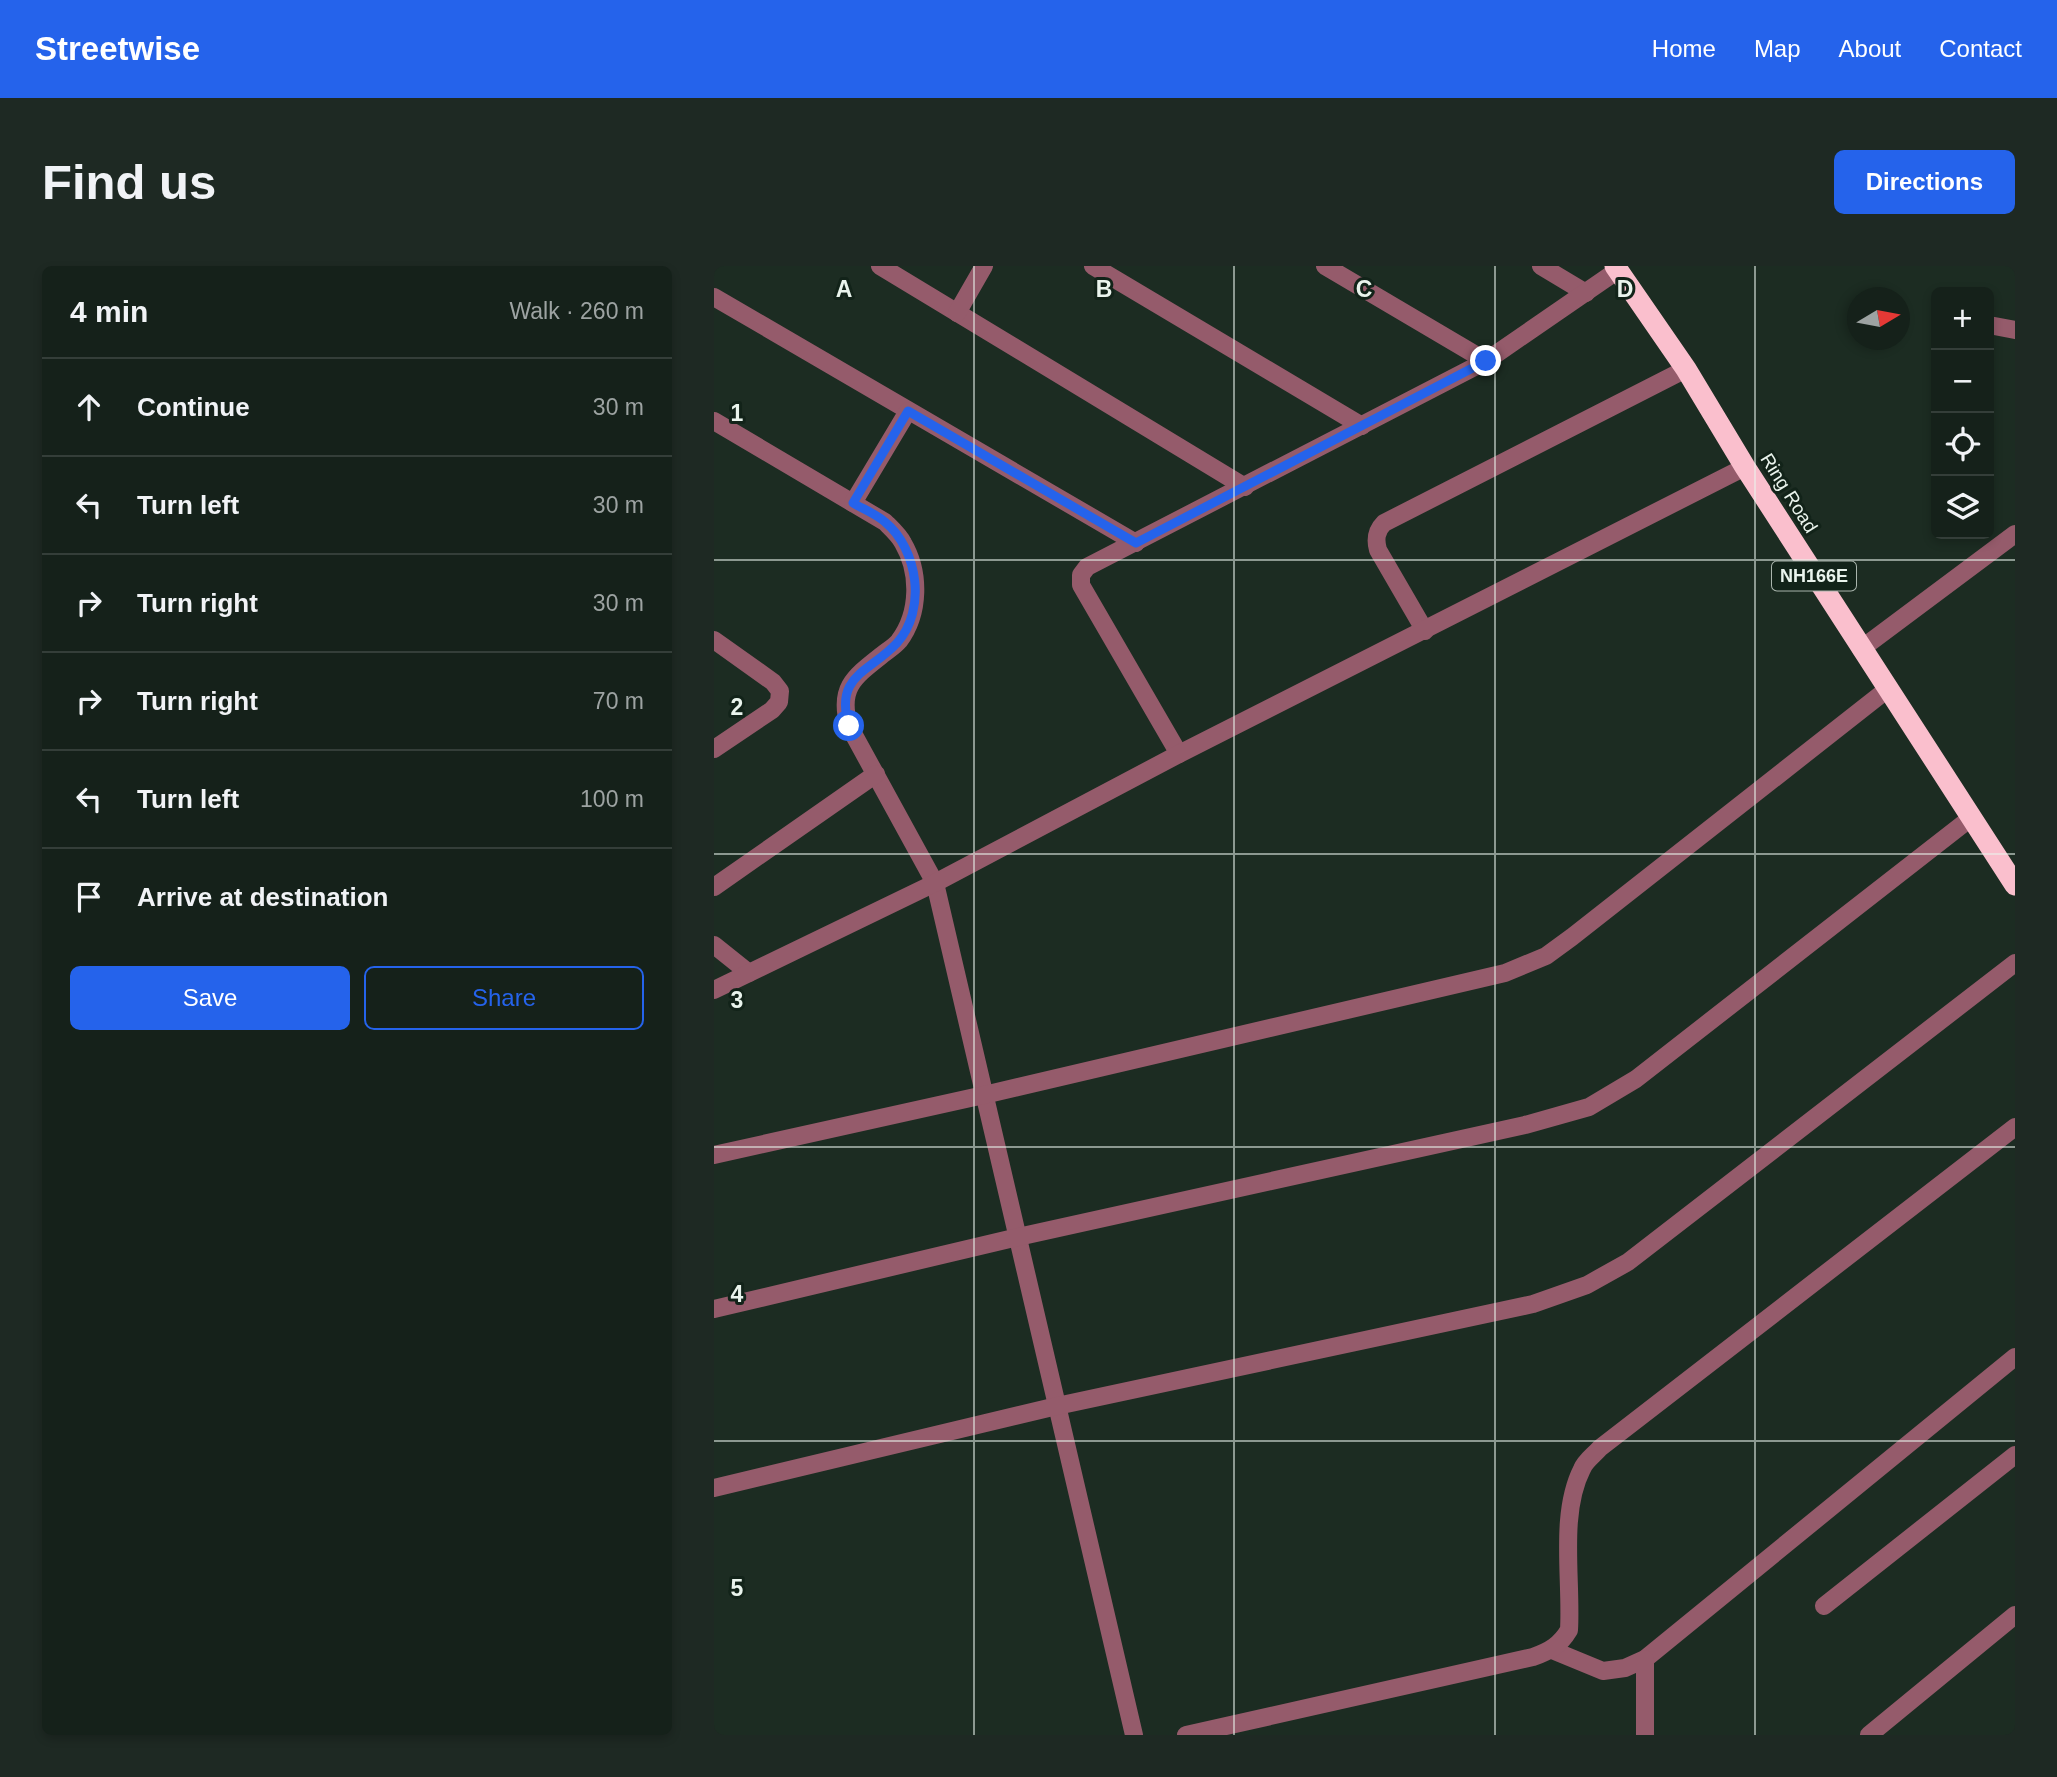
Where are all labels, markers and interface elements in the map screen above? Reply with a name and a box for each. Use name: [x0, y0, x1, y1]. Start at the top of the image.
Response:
text: Streetwise: [35, 30, 200, 67]
text: Home: [1652, 35, 1716, 62]
text: Map: [1754, 35, 1801, 62]
text: About: [1839, 35, 1901, 62]
text: Contact: [1939, 35, 2022, 62]
button: Directions: [1834, 150, 2015, 214]
text: Find us: [42, 155, 216, 209]
text: A: [836, 276, 852, 302]
text: B: [1096, 276, 1112, 302]
text: C: [1356, 276, 1372, 302]
text: D: [1617, 276, 1633, 302]
north arrow: [1847, 287, 1910, 350]
map controls: [1931, 287, 1994, 539]
button: +: [1931, 287, 1994, 350]
text: 4 min: [70, 295, 148, 328]
text: Walk · 260 m: [509, 298, 644, 324]
route end: [1470, 345, 1501, 376]
button: −: [1931, 350, 1994, 413]
icon: ahead: [70, 388, 108, 426]
text: Continue: [137, 392, 250, 422]
text: 30 m: [593, 394, 644, 420]
text: 1: [731, 400, 744, 426]
button: locate: [1931, 413, 1994, 476]
street label: Ring Road: [1756, 449, 1822, 537]
button: layers: [1931, 476, 1994, 539]
icon: left: [70, 486, 108, 524]
text: Turn left: [137, 490, 239, 520]
text: 30 m: [593, 492, 644, 518]
road number: NH166E: [1772, 562, 1856, 590]
icon: right: [70, 584, 108, 622]
text: Turn right: [137, 588, 258, 618]
text: 30 m: [593, 590, 644, 616]
icon: right: [70, 682, 108, 720]
text: Turn right: [137, 686, 258, 716]
text: 70 m: [593, 688, 644, 714]
text: 2: [731, 694, 743, 720]
route start: [833, 710, 864, 741]
icon: left: [70, 780, 108, 818]
text: Turn left: [137, 784, 239, 814]
text: 100 m: [580, 786, 644, 812]
icon: arrive: [70, 878, 108, 916]
text: Arrive at destination: [137, 882, 388, 912]
button: Save: [70, 966, 350, 1030]
button: Share: [364, 966, 644, 1030]
text: 3: [731, 987, 743, 1013]
text: 4: [731, 1281, 744, 1307]
text: 5: [731, 1575, 744, 1601]

